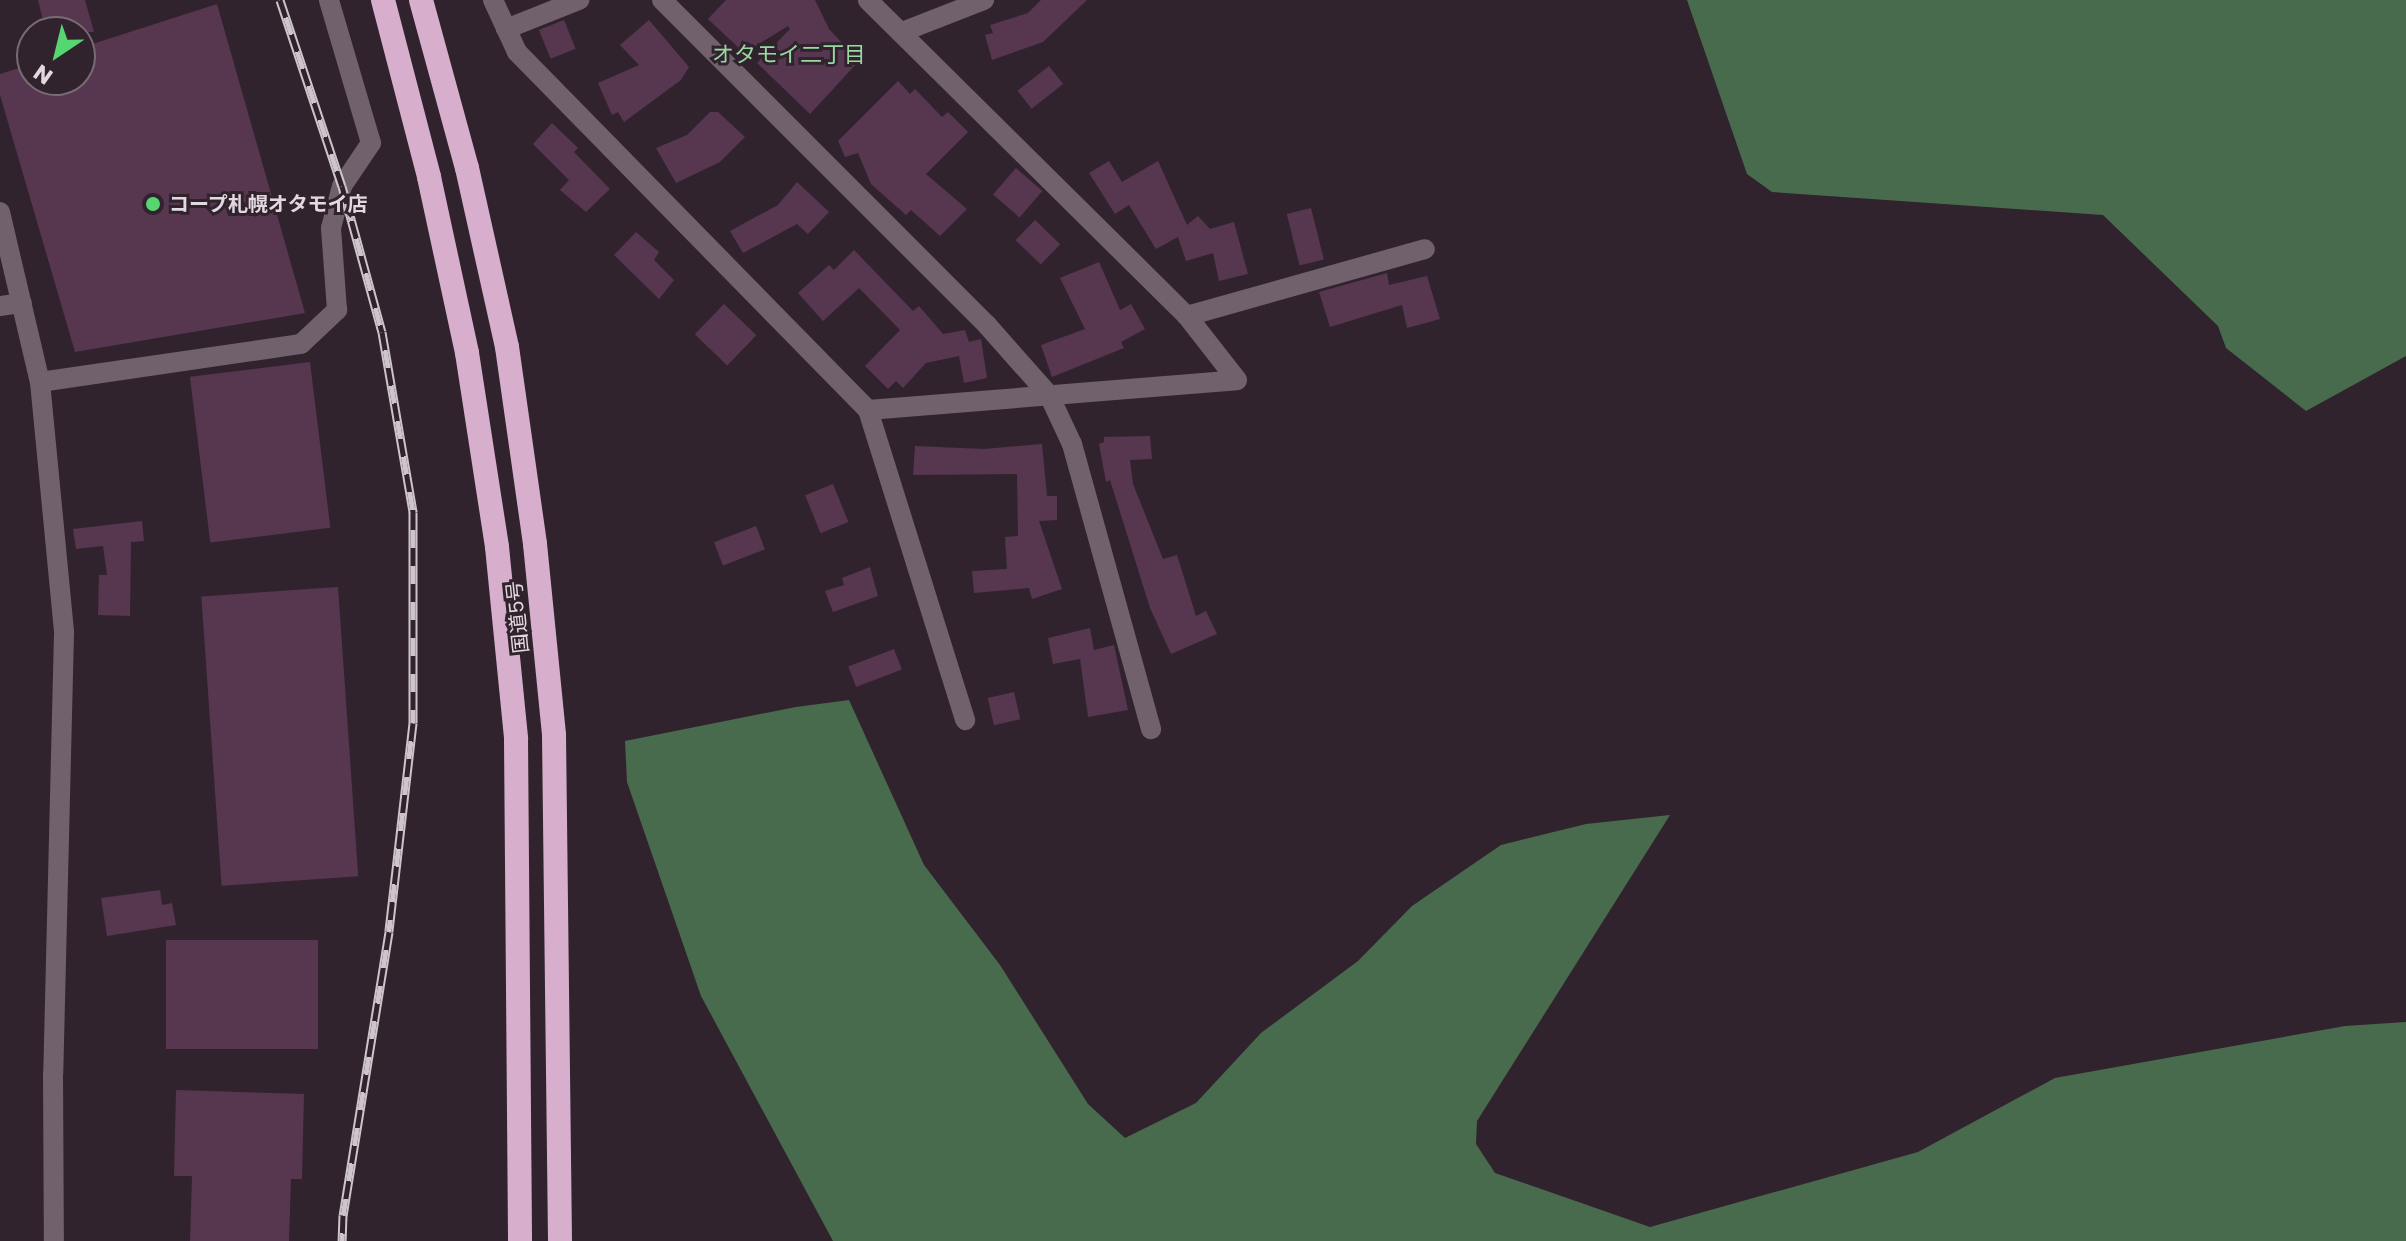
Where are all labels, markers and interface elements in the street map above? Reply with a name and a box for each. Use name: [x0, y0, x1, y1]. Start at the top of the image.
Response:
north arrow: [16, 16, 96, 96]
district label: オタモイ二丁目: [712, 42, 866, 68]
text: N: [27, 57, 59, 92]
place label: コープ札幌オタモイ店: [169, 192, 369, 216]
marker: コープ札幌オタモイ店: [144, 195, 162, 213]
street label: 国道5号: [502, 580, 534, 654]

